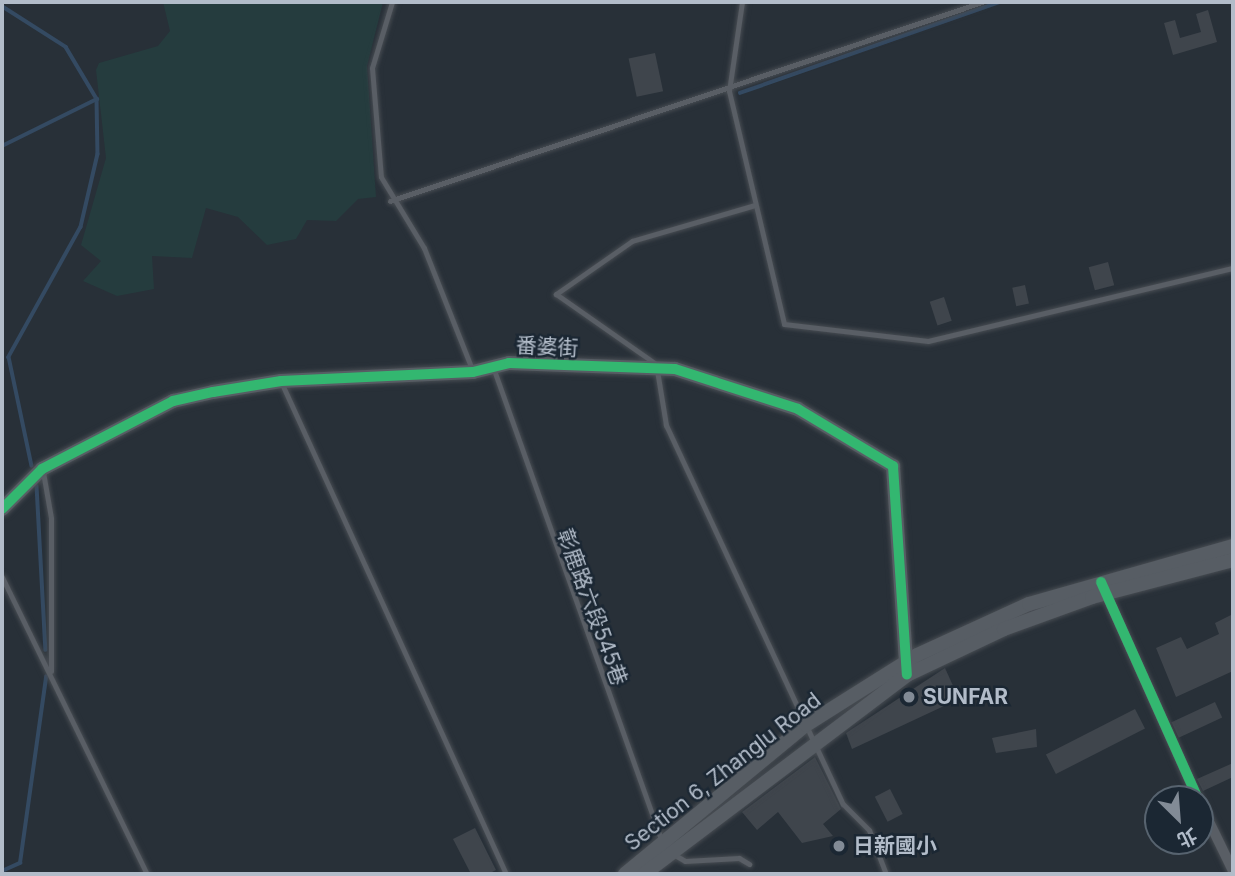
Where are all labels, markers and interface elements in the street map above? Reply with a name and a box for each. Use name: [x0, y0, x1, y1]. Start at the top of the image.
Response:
street label: 番婆街: [515, 333, 579, 361]
street label: 彰鹿路六段545巷: [552, 525, 632, 689]
place label: SUNFAR: [923, 684, 1008, 710]
street label: Section 6, Zhanglu Road: [620, 688, 826, 856]
marker: SUNFAR: [901, 689, 917, 705]
north arrow: [1144, 785, 1214, 855]
text: 北: [1174, 823, 1201, 852]
place label: 日新國小: [853, 833, 937, 859]
marker: 日新國小: [831, 838, 847, 854]

